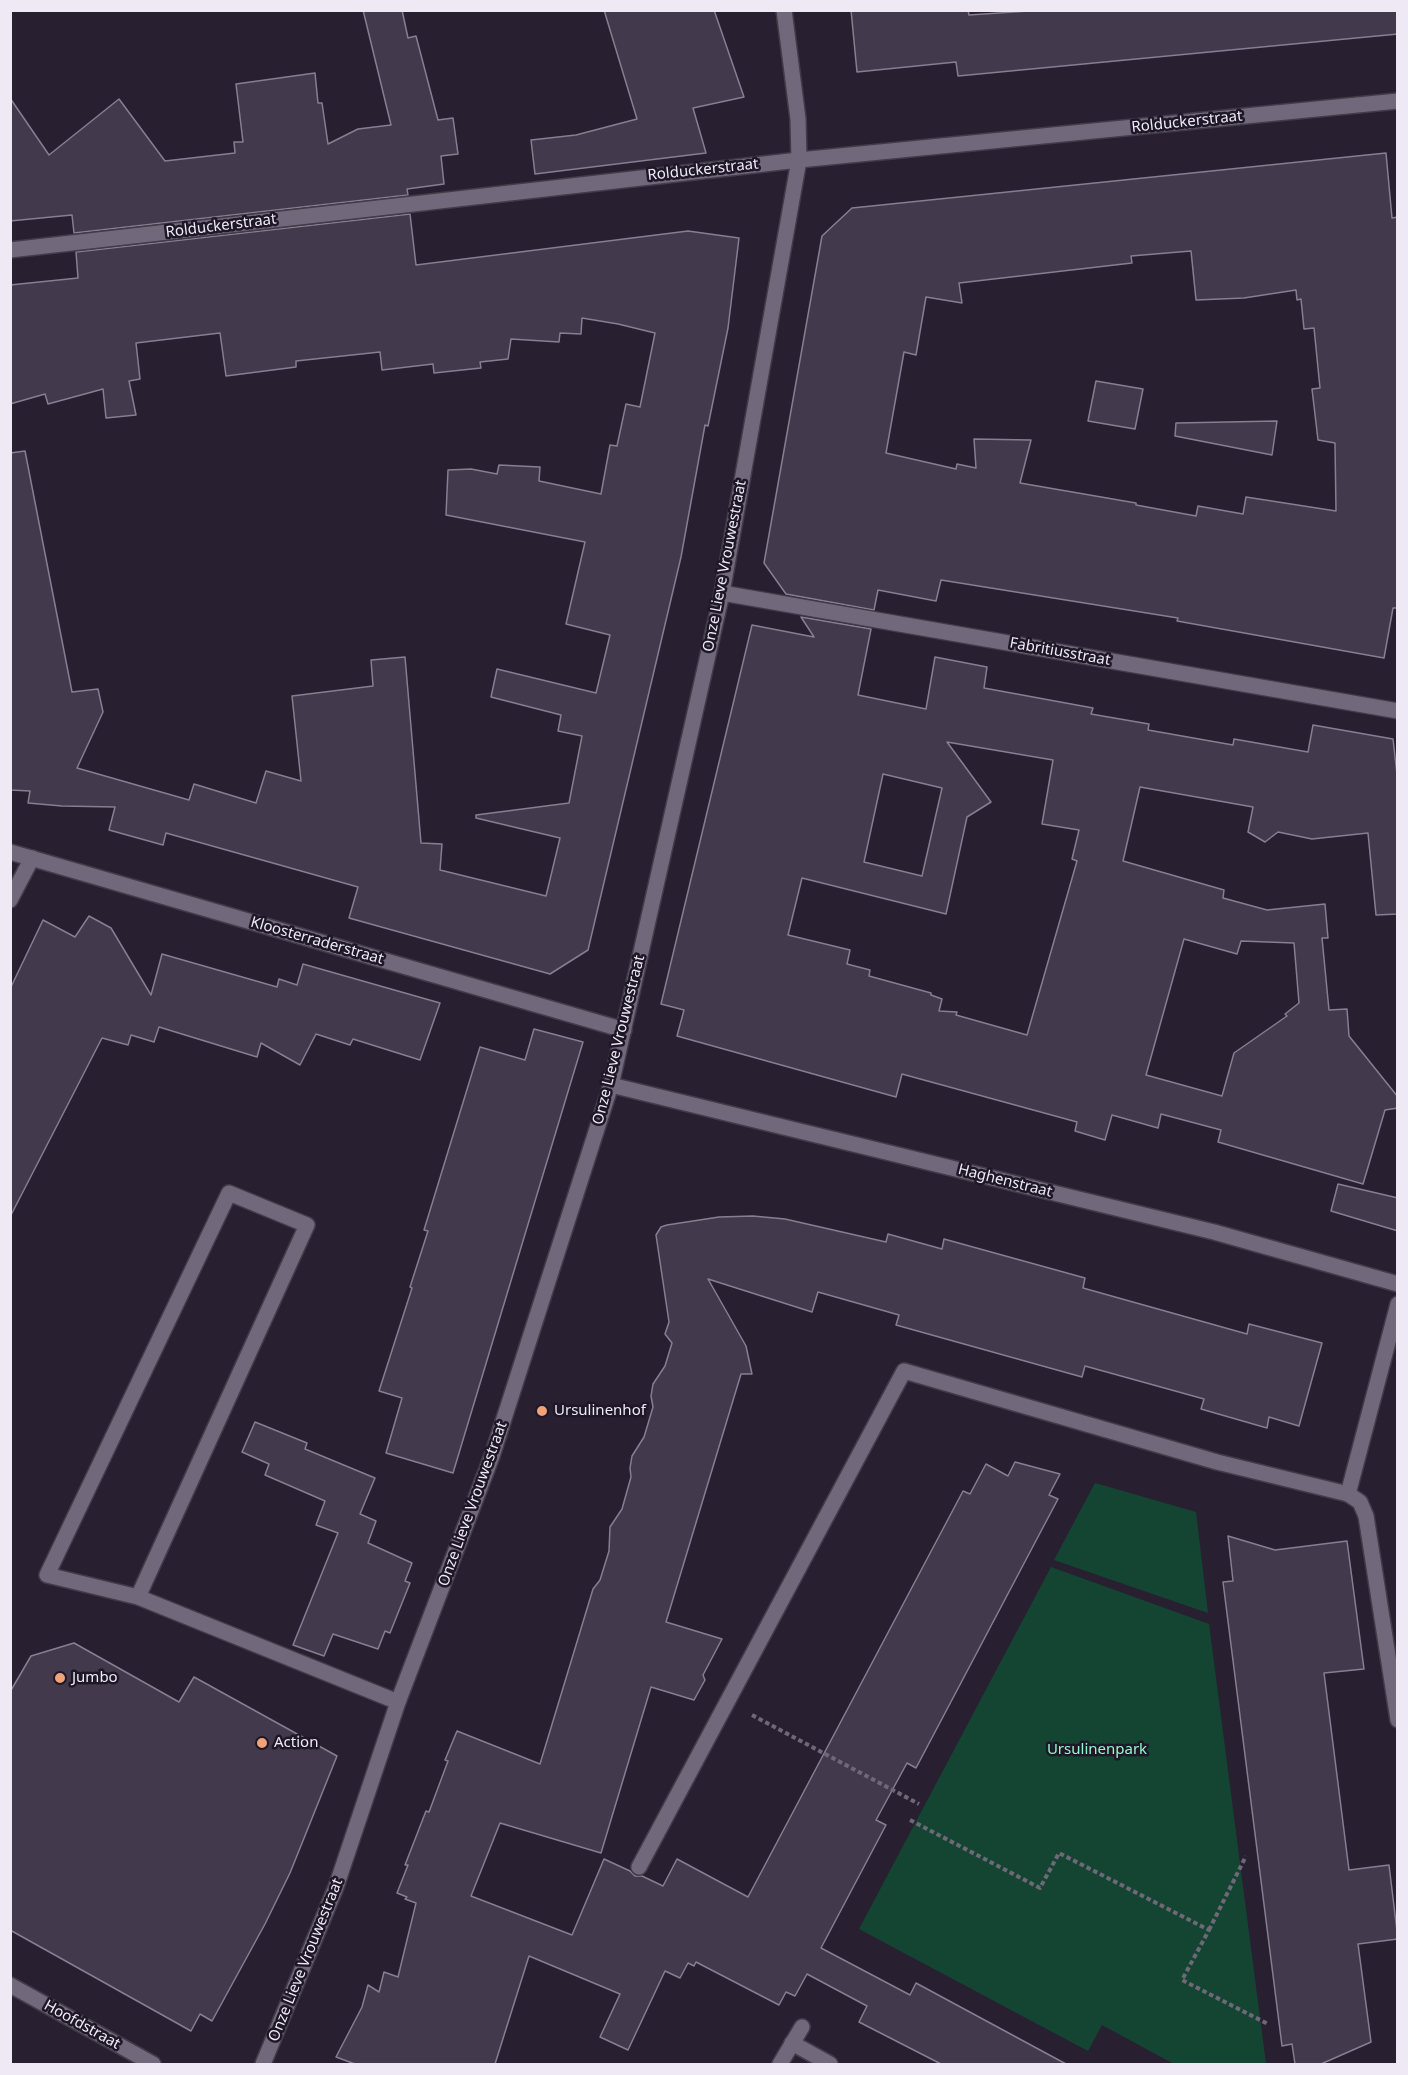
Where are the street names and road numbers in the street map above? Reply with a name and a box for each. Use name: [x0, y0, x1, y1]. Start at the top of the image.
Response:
street label: Rolduckerstraat: [1131, 107, 1243, 137]
street label: Rolduckerstraat: [647, 155, 759, 185]
street label: Rolduckerstraat: [165, 210, 277, 242]
street label: Onze Lieve Vrouwestraat: [700, 479, 750, 653]
street label: Fabritiusstraat: [1008, 634, 1112, 670]
street label: Kloosterraderstraat: [248, 913, 386, 969]
street label: Onze Lieve Vrouwestraat: [589, 953, 649, 1127]
street label: Haghenstraat: [956, 1161, 1054, 1201]
street label: Onze Lieve Vrouwestraat: [435, 1419, 511, 1589]
street label: Onze Lieve Vrouwestraat: [265, 1876, 347, 2044]
street label: Hoofdstraat: [41, 1997, 123, 2053]

